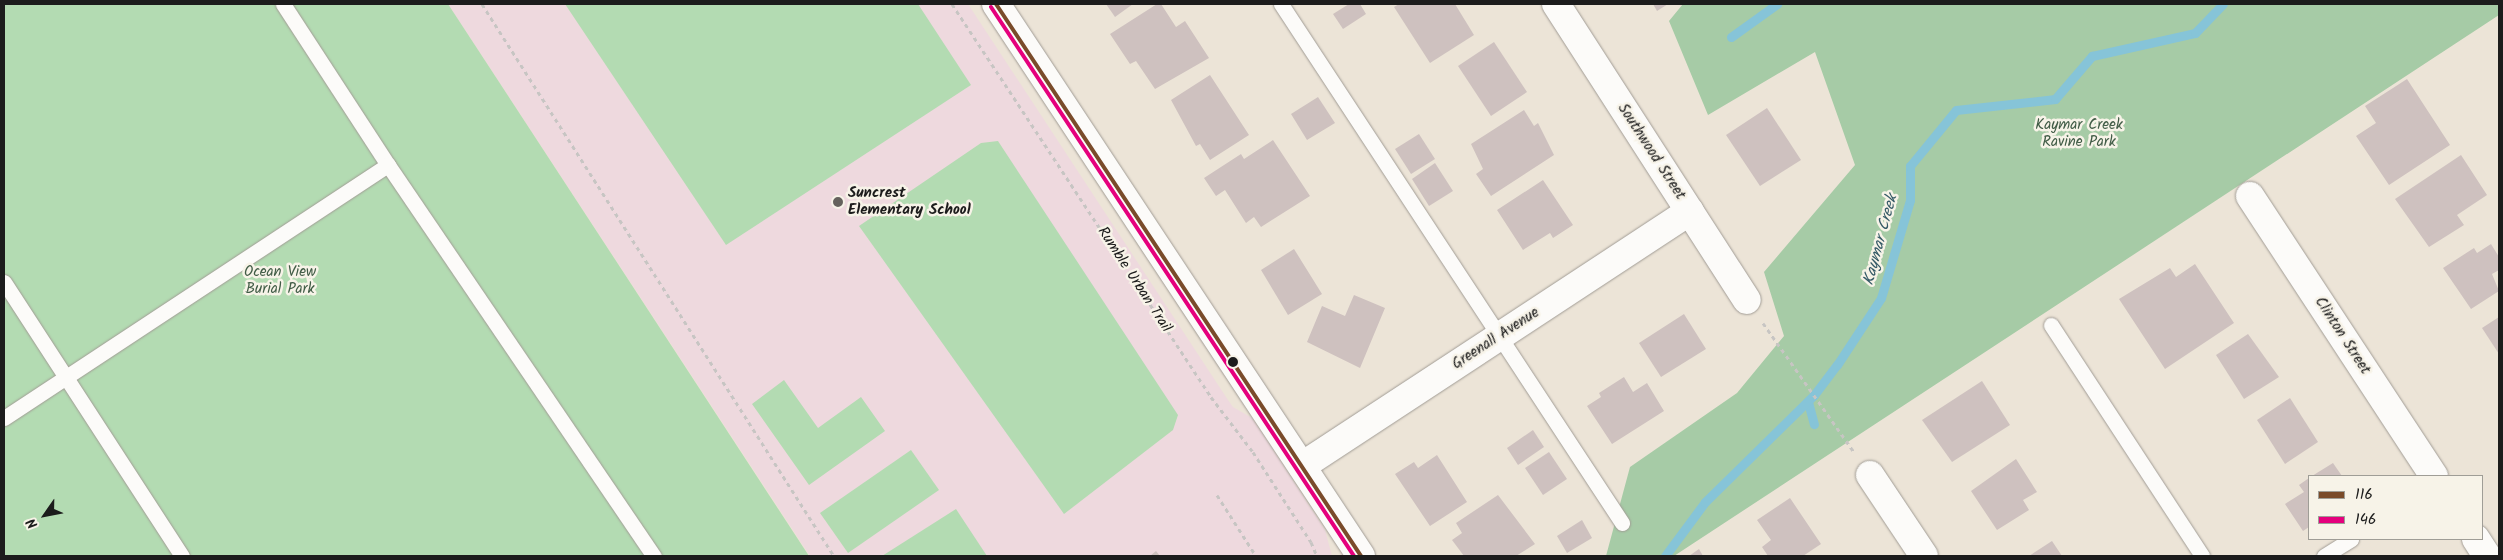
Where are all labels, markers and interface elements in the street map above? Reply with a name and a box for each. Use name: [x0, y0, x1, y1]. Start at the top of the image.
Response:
street label: Southwood Street: [1613, 101, 1689, 203]
park label: Kaymar Creek Ravine Park: [2035, 116, 2123, 151]
place label: Suncrest Elementary School: [848, 184, 971, 219]
water label: Kaymar Creek: [1860, 193, 1902, 287]
marker: Suncrest Elementary School: [832, 196, 844, 208]
street label: Rumble Urban Trail: [1093, 224, 1175, 336]
park label: Ocean View Burial Park: [244, 263, 316, 298]
street label: Clinton Street: [2310, 294, 2374, 378]
street label: Greenall Avenue: [1449, 304, 1543, 374]
unlabelled marker: [1228, 357, 1238, 367]
legend: [2308, 475, 2483, 540]
text: 116: [2355, 483, 2373, 507]
north arrow: [20, 490, 70, 540]
text: 146: [2355, 508, 2376, 532]
text: N: [21, 513, 44, 533]

